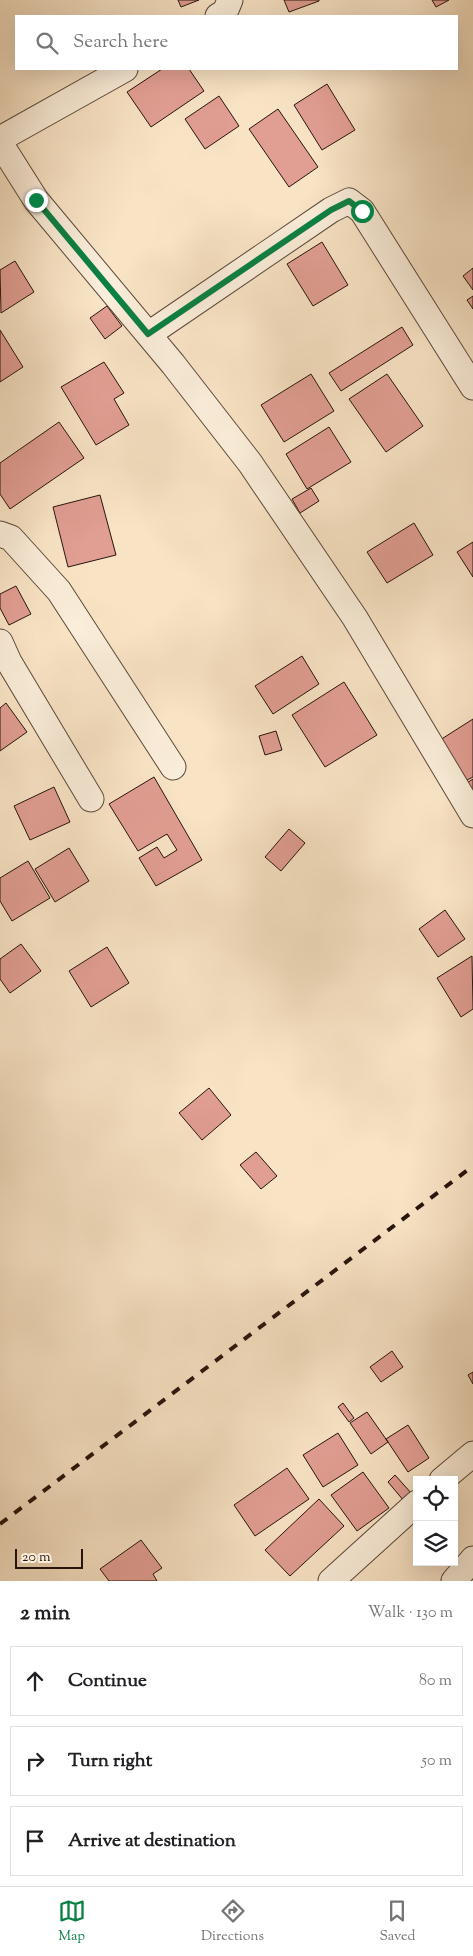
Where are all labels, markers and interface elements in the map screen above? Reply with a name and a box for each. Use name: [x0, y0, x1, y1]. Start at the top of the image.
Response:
search box: [15, 15, 458, 70]
icon: search: [33, 29, 61, 57]
text: Search here: [73, 29, 168, 56]
route end: [25, 189, 48, 212]
route start: [351, 200, 374, 223]
map controls: [413, 1476, 458, 1566]
button: locate: [413, 1476, 458, 1521]
button: layers: [413, 1521, 458, 1566]
scale bar: [15, 1546, 82, 1569]
text: 20 m: [22, 1548, 51, 1568]
text: 2 min: [20, 1599, 70, 1629]
text: Walk · 130 m: [368, 1602, 453, 1625]
icon: ahead: [21, 1667, 49, 1695]
text: Continue: [68, 1668, 147, 1695]
text: 80 m: [419, 1670, 452, 1693]
icon: right: [21, 1747, 49, 1775]
text: Turn right: [68, 1748, 152, 1775]
text: 50 m: [421, 1750, 452, 1773]
icon: arrive: [21, 1827, 49, 1855]
text: Arrive at destination: [68, 1828, 236, 1855]
tab: Map: [58, 1897, 86, 1947]
tab: Directions: [201, 1897, 264, 1947]
tab: Saved: [379, 1897, 415, 1947]

